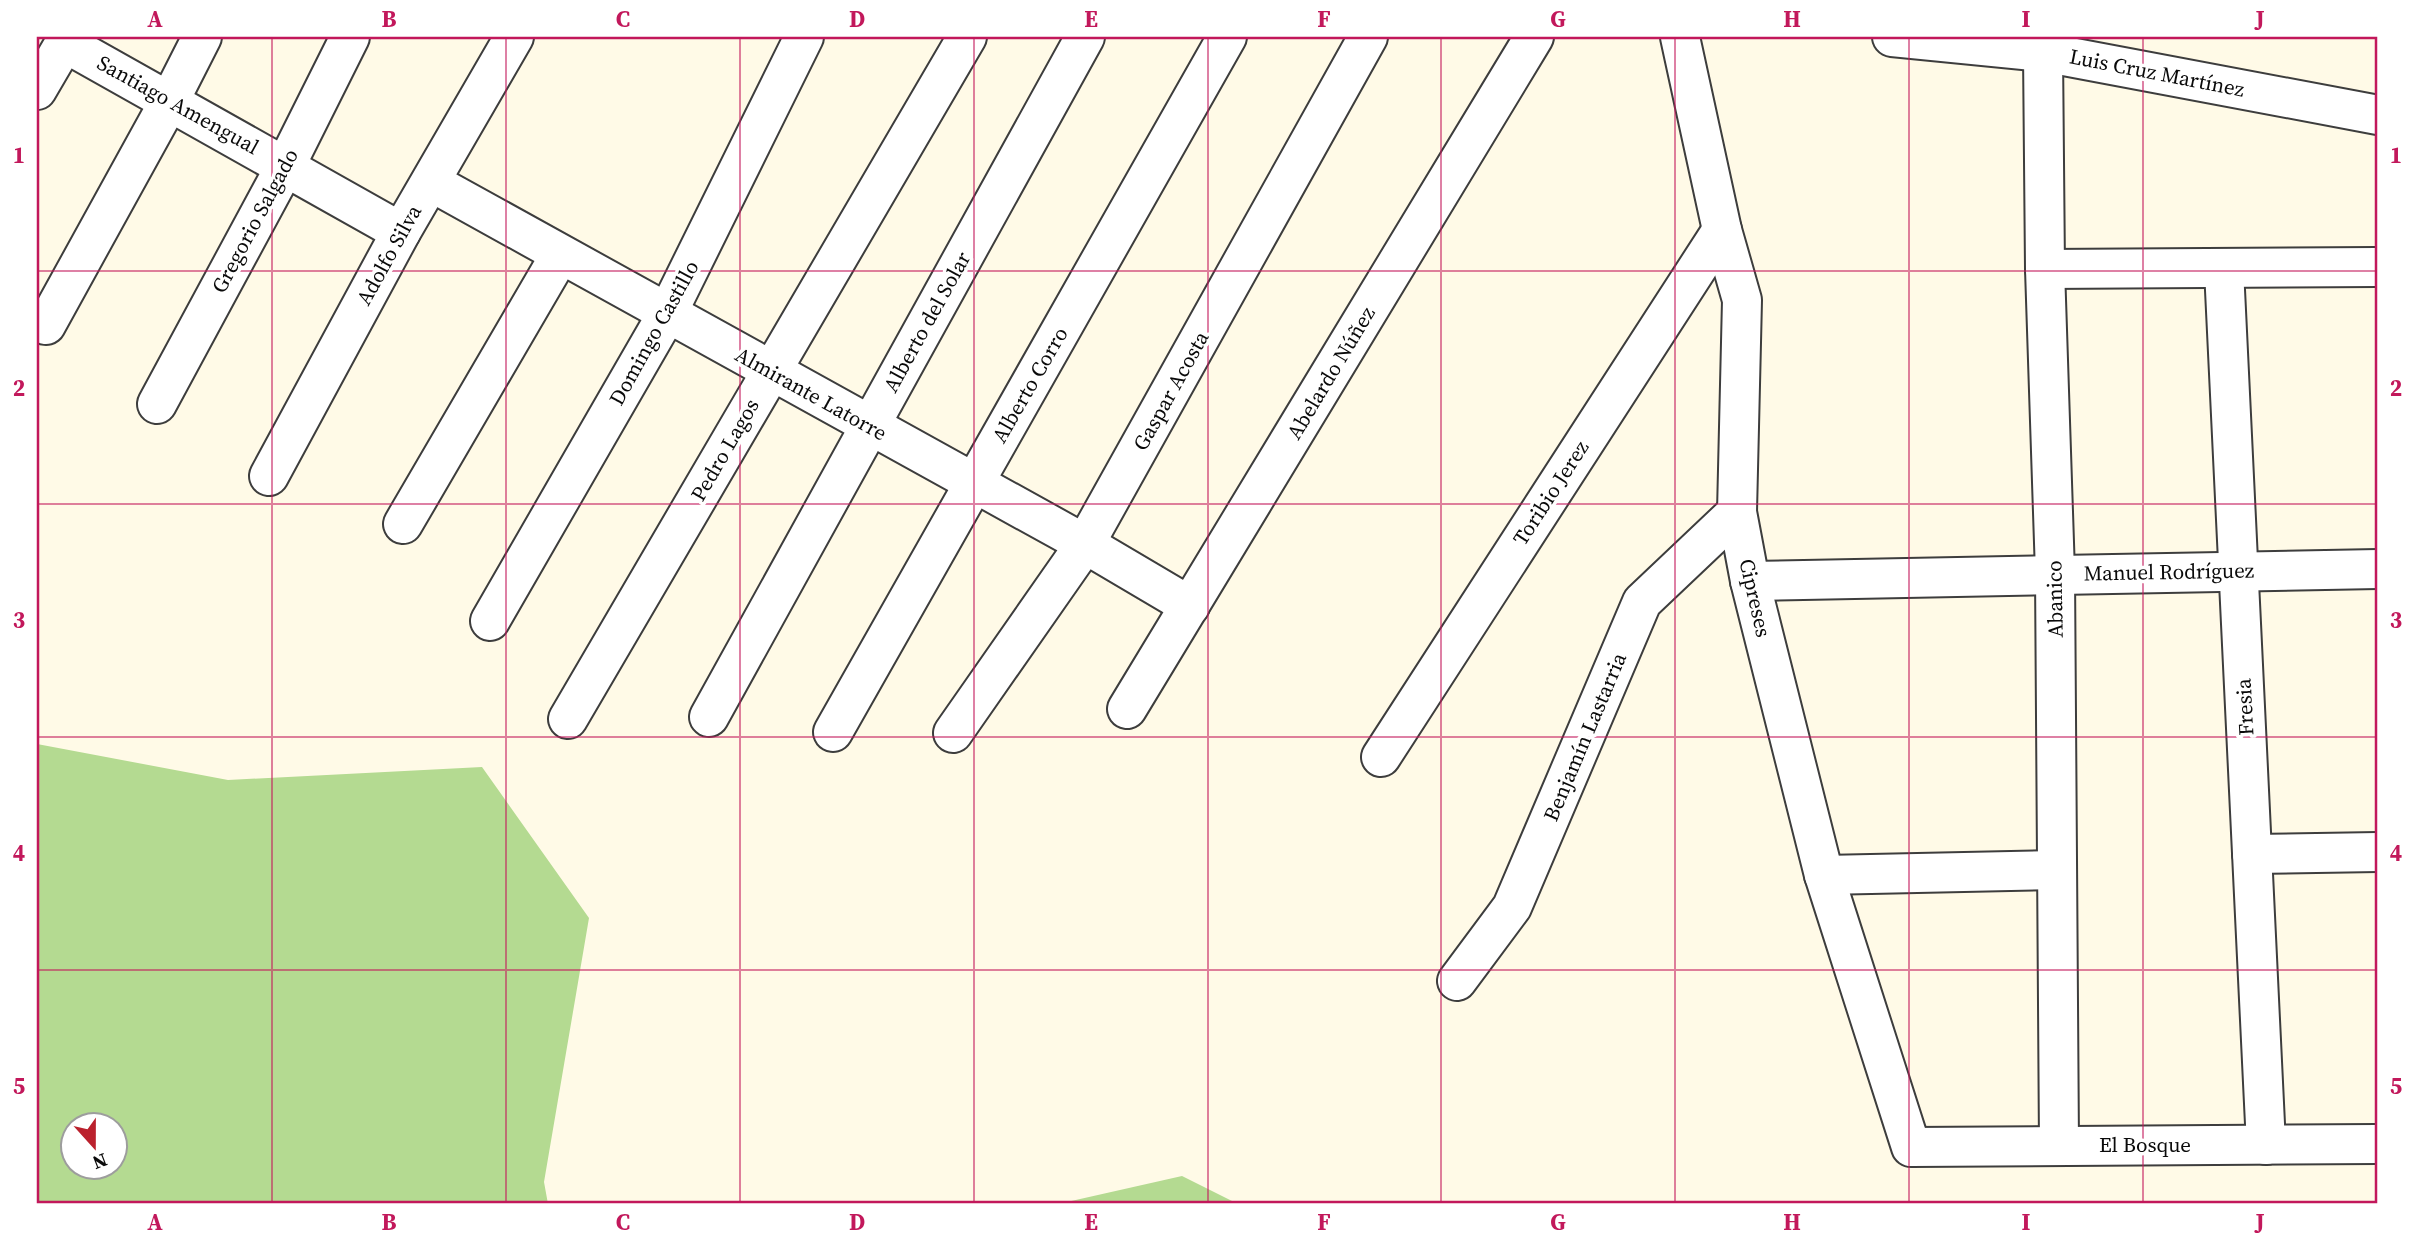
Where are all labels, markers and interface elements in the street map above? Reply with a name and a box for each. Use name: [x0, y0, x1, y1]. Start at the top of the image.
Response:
text: A: [147, 3, 163, 35]
text: B: [382, 3, 397, 35]
text: C: [616, 3, 630, 35]
text: D: [849, 3, 865, 35]
text: E: [1084, 3, 1098, 35]
text: F: [1317, 3, 1331, 35]
text: G: [1550, 3, 1566, 35]
text: H: [1783, 3, 1801, 35]
text: I: [2022, 3, 2031, 35]
text: J: [2253, 3, 2265, 35]
street label: Luis Cruz Martínez: [2067, 41, 2248, 104]
street label: Santiago Amengual: [92, 48, 264, 161]
text: 1: [13, 139, 25, 171]
text: 1: [2390, 139, 2402, 171]
street label: Gregorio Salgado: [204, 144, 305, 298]
street label: Adolfo Silva: [349, 199, 428, 310]
street label: Alberto del Solar: [876, 246, 977, 397]
street label: Domingo Castillo: [602, 255, 705, 410]
street label: Abelardo Núñez: [1279, 300, 1382, 445]
street label: Alberto Corro: [985, 321, 1074, 448]
street label: Gaspar Acosta: [1126, 326, 1215, 456]
street label: Almirante Latorre: [730, 340, 892, 447]
text: 2: [13, 372, 25, 404]
text: 2: [2390, 372, 2402, 404]
street label: Pedro Lagos: [684, 393, 766, 506]
street label: Toribio Jerez: [1506, 434, 1596, 551]
street label: Cipreses: [1732, 556, 1779, 640]
street label: Manuel Rodríguez: [2083, 556, 2255, 587]
street label: Abanico: [2039, 560, 2070, 638]
text: 3: [13, 604, 25, 636]
text: 3: [2390, 604, 2402, 636]
street label: Benjamín Lastarria: [1536, 648, 1633, 825]
street label: Fresia: [2229, 677, 2260, 736]
text: 4: [13, 837, 25, 869]
text: 4: [2390, 837, 2402, 869]
text: 5: [13, 1070, 25, 1102]
text: 5: [2390, 1070, 2402, 1102]
north arrow: [60, 1112, 130, 1182]
street label: El Bosque: [2099, 1130, 2191, 1159]
text: N: [89, 1147, 111, 1177]
text: A: [147, 1206, 163, 1238]
text: B: [382, 1206, 397, 1238]
text: C: [616, 1206, 630, 1238]
text: D: [849, 1206, 865, 1238]
text: E: [1084, 1206, 1098, 1238]
text: F: [1317, 1206, 1331, 1238]
text: G: [1550, 1206, 1566, 1238]
text: H: [1783, 1206, 1801, 1238]
text: I: [2022, 1206, 2031, 1238]
text: J: [2253, 1206, 2265, 1238]

